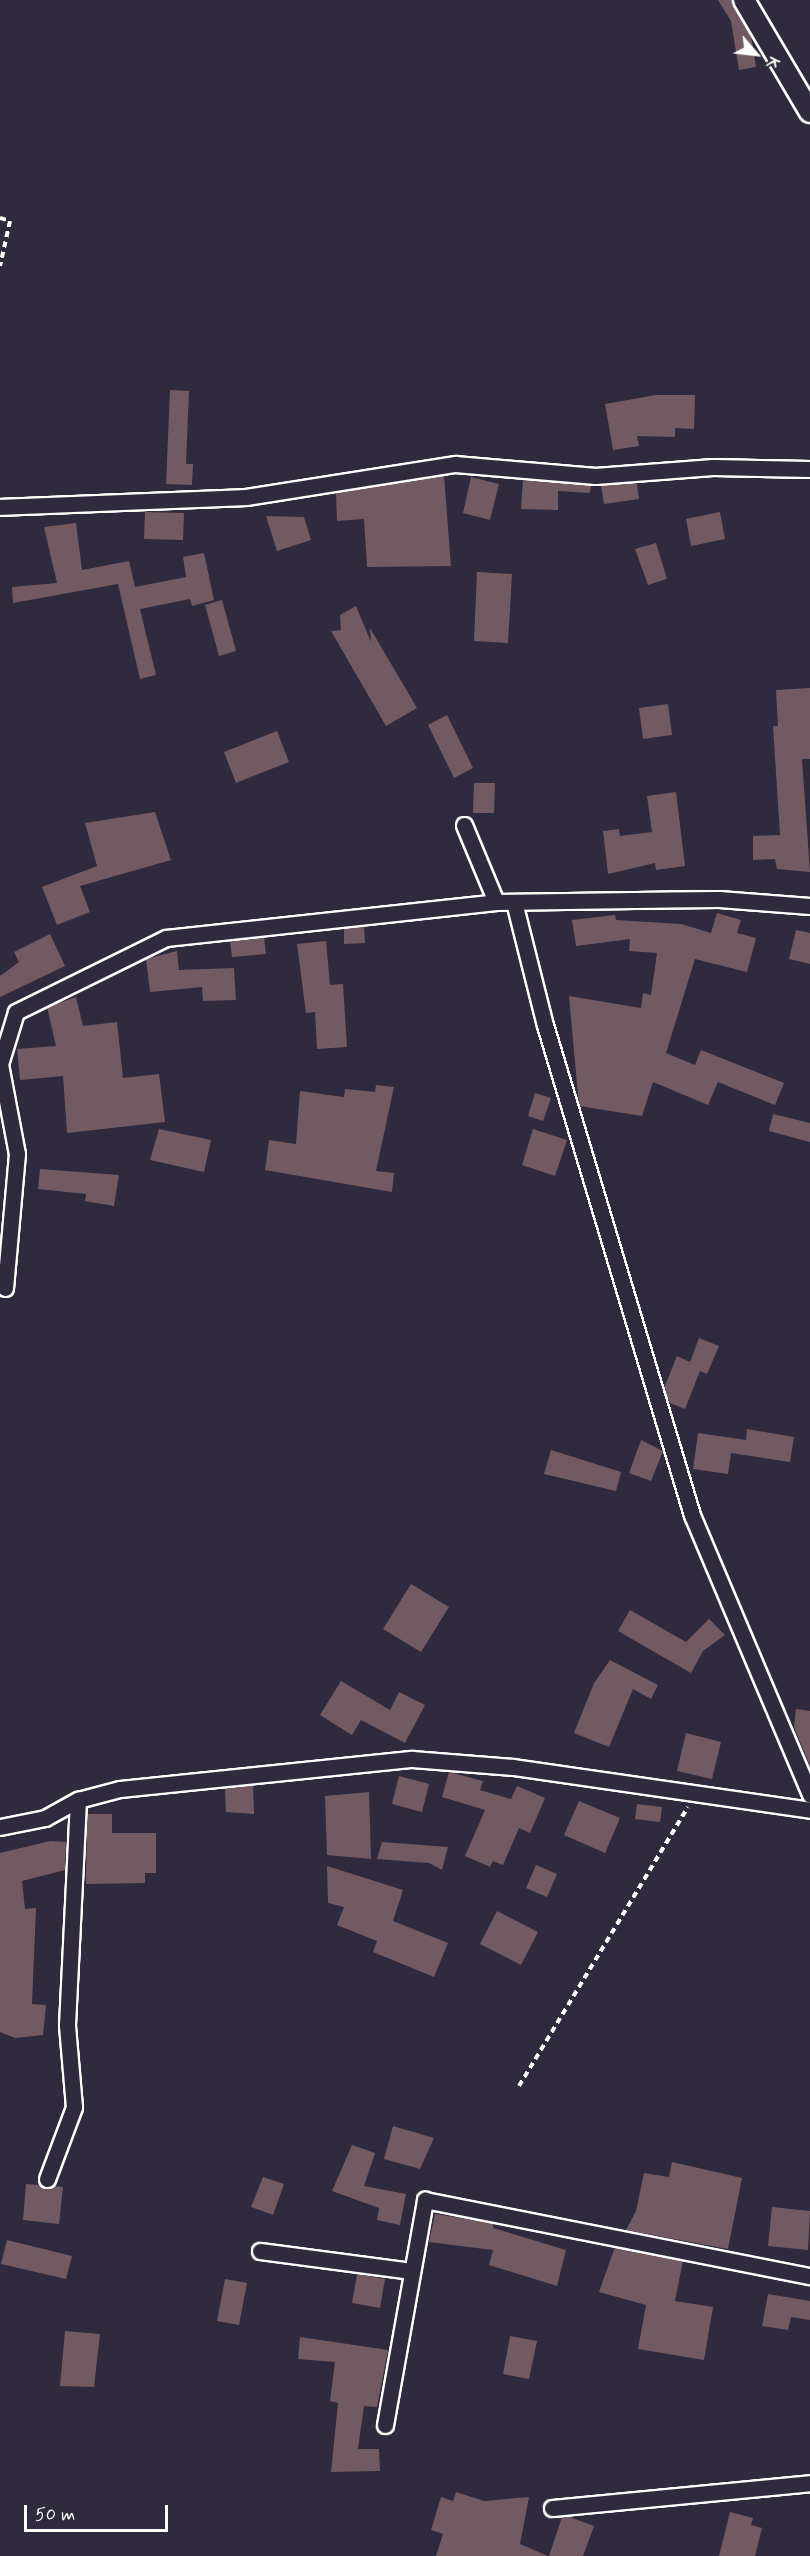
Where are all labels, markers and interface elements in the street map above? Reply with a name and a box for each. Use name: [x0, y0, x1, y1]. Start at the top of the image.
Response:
north arrow: [726, 24, 786, 84]
text: K: [760, 53, 784, 73]
scale bar: [27, 2493, 171, 2531]
text: 50 m: [35, 2503, 75, 2527]

